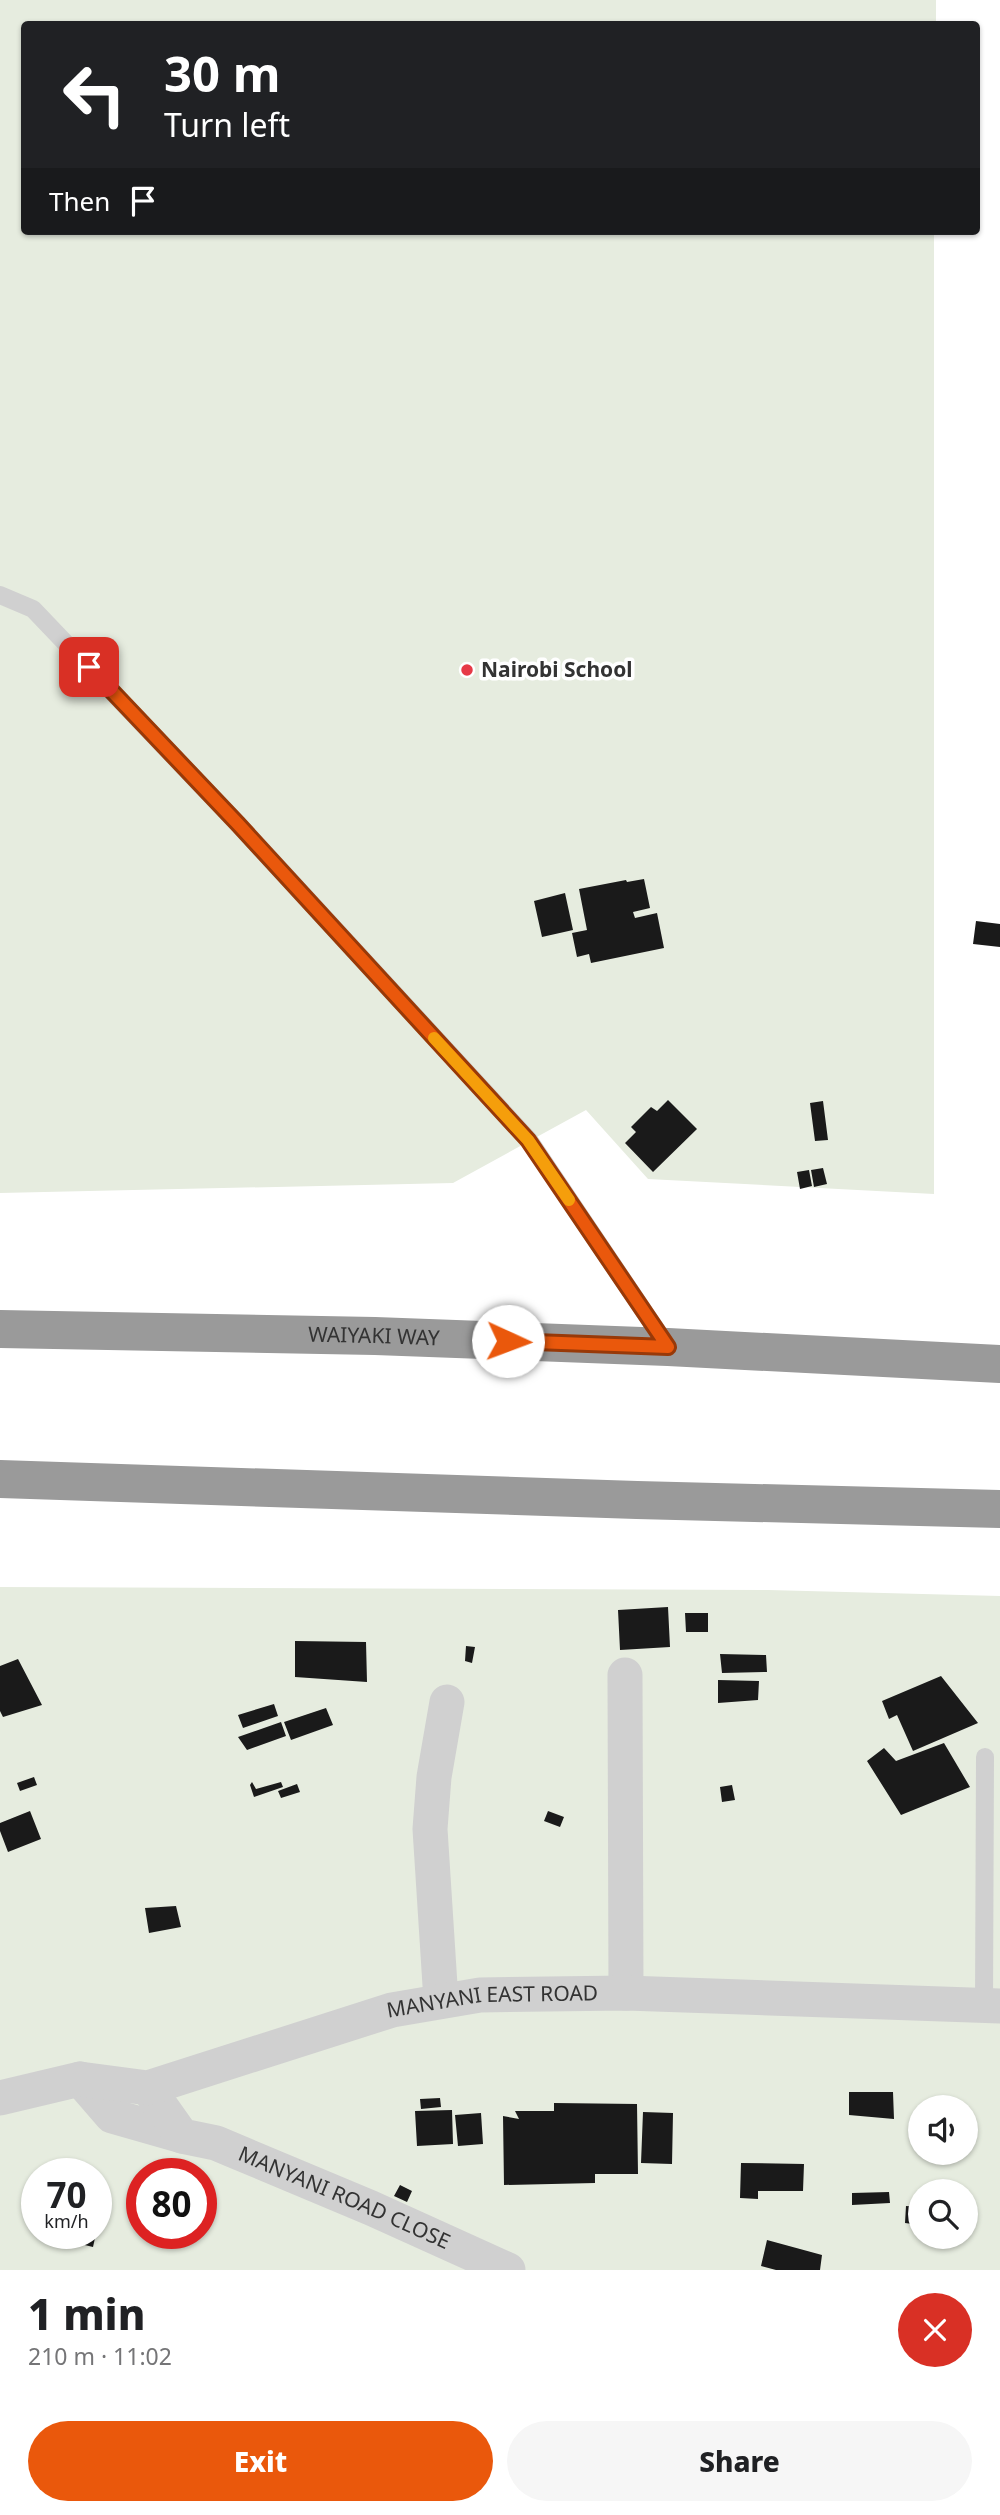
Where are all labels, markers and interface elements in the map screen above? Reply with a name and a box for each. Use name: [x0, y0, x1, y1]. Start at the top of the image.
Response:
text: 30 m: [164, 40, 281, 106]
icon: left: [49, 49, 140, 140]
text: Turn left: [164, 103, 290, 146]
icon: arrive: [124, 182, 162, 220]
text: Then: [49, 183, 110, 219]
pin: [59, 637, 119, 697]
icon: arrive: [70, 648, 108, 686]
place label: Nairobi School: [481, 655, 633, 683]
marker: Nairobi School: [459, 662, 475, 678]
position arrow: [471, 1304, 545, 1378]
street label: WAIYAKI WAY: [308, 1320, 440, 1351]
street label: MANYANI EAST ROAD: [384, 1978, 598, 2024]
map controls: [908, 2095, 978, 2249]
button: sound: [908, 2095, 978, 2165]
street label: MANYANI ROAD CLOSE: [235, 2139, 455, 2255]
speed limit sign: 80: [126, 2158, 217, 2249]
text: 70: [46, 2171, 87, 2218]
button: search: [908, 2179, 978, 2249]
text: km/h: [44, 2209, 89, 2233]
text: 1 min: [28, 2285, 145, 2342]
button: close: [898, 2293, 972, 2367]
text: 210 m · 11:02: [28, 2340, 172, 2372]
button: Exit: [28, 2421, 493, 2501]
button: Share: [507, 2421, 972, 2501]

